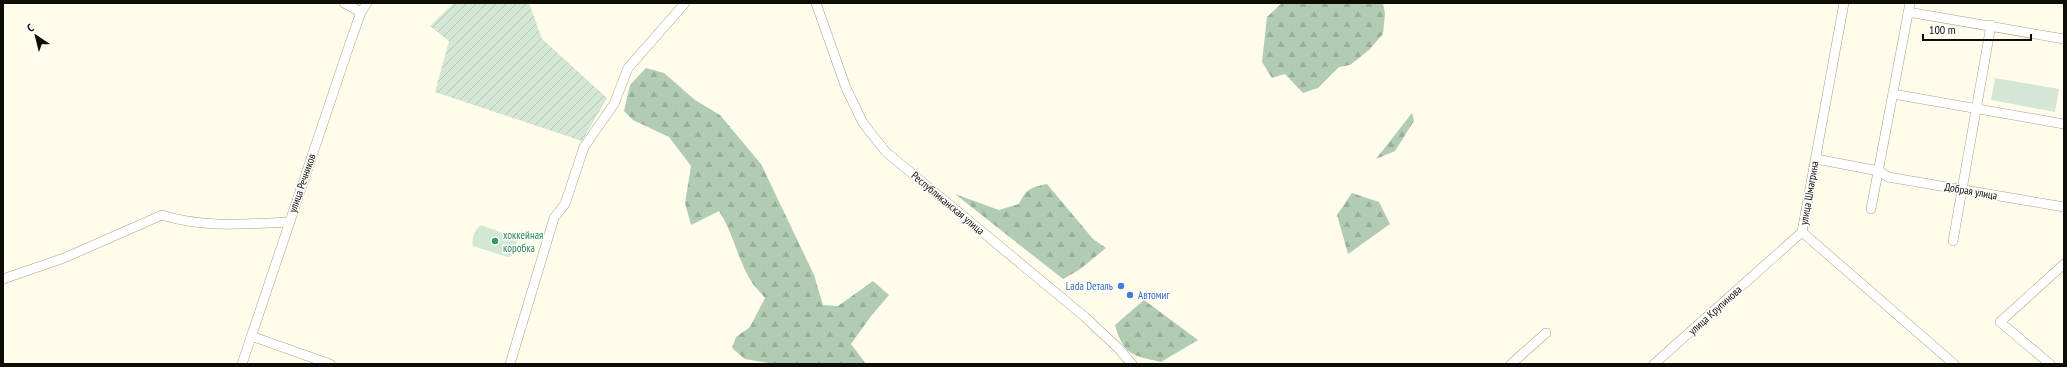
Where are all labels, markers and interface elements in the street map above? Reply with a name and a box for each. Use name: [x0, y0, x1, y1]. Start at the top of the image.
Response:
north arrow: [16, 16, 56, 56]
scale bar: [1923, 16, 2031, 42]
text: С: [24, 21, 36, 35]
text: 100 m: [1929, 22, 1956, 37]
street label: улица Речников: [285, 151, 319, 214]
street label: улица Шмагрина: [1796, 160, 1822, 226]
street label: Республиканская улица: [909, 168, 987, 238]
street label: Добрая улица: [1943, 179, 1999, 203]
place label: хоккейная коробка: [503, 228, 543, 255]
marker: хоккейная коробка: [490, 236, 500, 246]
place label: Lada Dеталь: [1066, 279, 1113, 293]
marker: Lada Dеталь: [1116, 281, 1126, 291]
street label: улица Крупинова: [1685, 282, 1745, 338]
place label: Автомиг: [1138, 288, 1170, 302]
marker: Автомиг: [1125, 290, 1135, 300]

